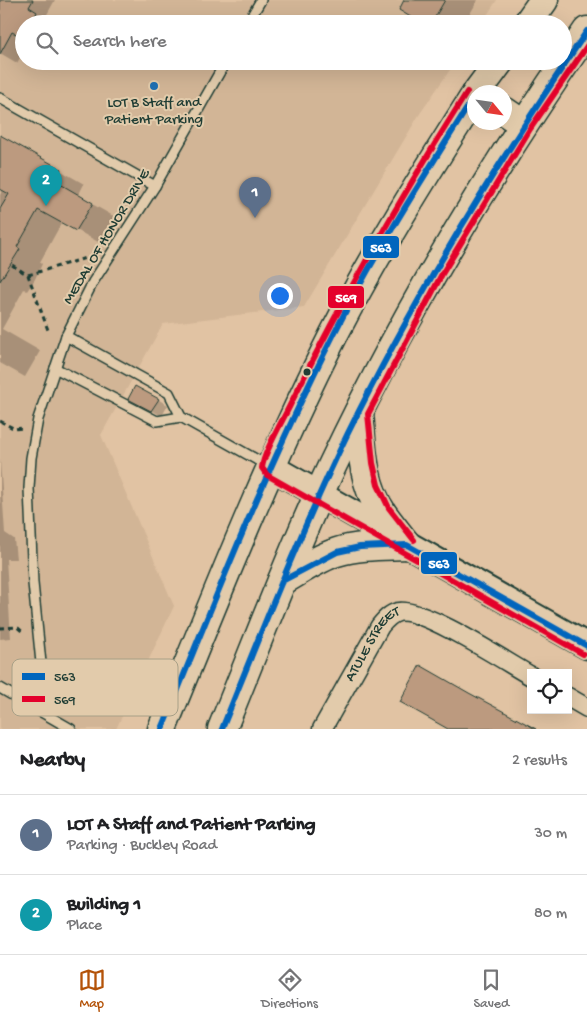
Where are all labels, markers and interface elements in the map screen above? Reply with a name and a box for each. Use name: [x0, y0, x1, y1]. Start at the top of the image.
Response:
search box: [15, 15, 572, 70]
icon: search: [33, 29, 61, 57]
text: Search here: [73, 31, 167, 54]
marker: LOT B Staff and Patient Parking: [148, 80, 160, 92]
north arrow: [467, 85, 512, 130]
place label: LOT B Staff and Patient Parking: [104, 94, 203, 129]
pin: 2: [30, 165, 62, 206]
street label: MEDAL OF HONOR DRIVE: [60, 166, 155, 308]
pin: 1: [239, 177, 271, 218]
line badge: 563: [362, 235, 400, 259]
text: 563: [370, 241, 392, 258]
your location: [267, 283, 293, 309]
line badge: 569: [327, 285, 365, 309]
text: 569: [335, 291, 357, 308]
unlabelled marker: [302, 367, 312, 377]
line badge: 563: [420, 551, 458, 575]
text: 563: [428, 557, 450, 574]
street label: ATULE STREET: [341, 603, 403, 685]
legend: [12, 659, 178, 716]
map controls: [527, 669, 572, 714]
button: locate: [527, 669, 572, 714]
text: 563: [54, 670, 76, 687]
text: 569: [54, 693, 75, 710]
text: Nearby: [20, 749, 85, 774]
text: 2 results: [512, 752, 567, 771]
text: LOT A Staff and Patient Parking: [67, 814, 316, 837]
text: 1: [33, 825, 39, 844]
text: 30 m: [534, 825, 567, 844]
text: Parking · Buckley Road: [67, 837, 217, 856]
text: Building 1: [67, 894, 141, 917]
text: 2: [32, 905, 40, 924]
text: 80 m: [534, 905, 567, 924]
text: Place: [67, 917, 102, 936]
tab: Map: [78, 966, 106, 1013]
tab: Directions: [261, 966, 318, 1013]
tab: Saved: [473, 966, 509, 1013]

